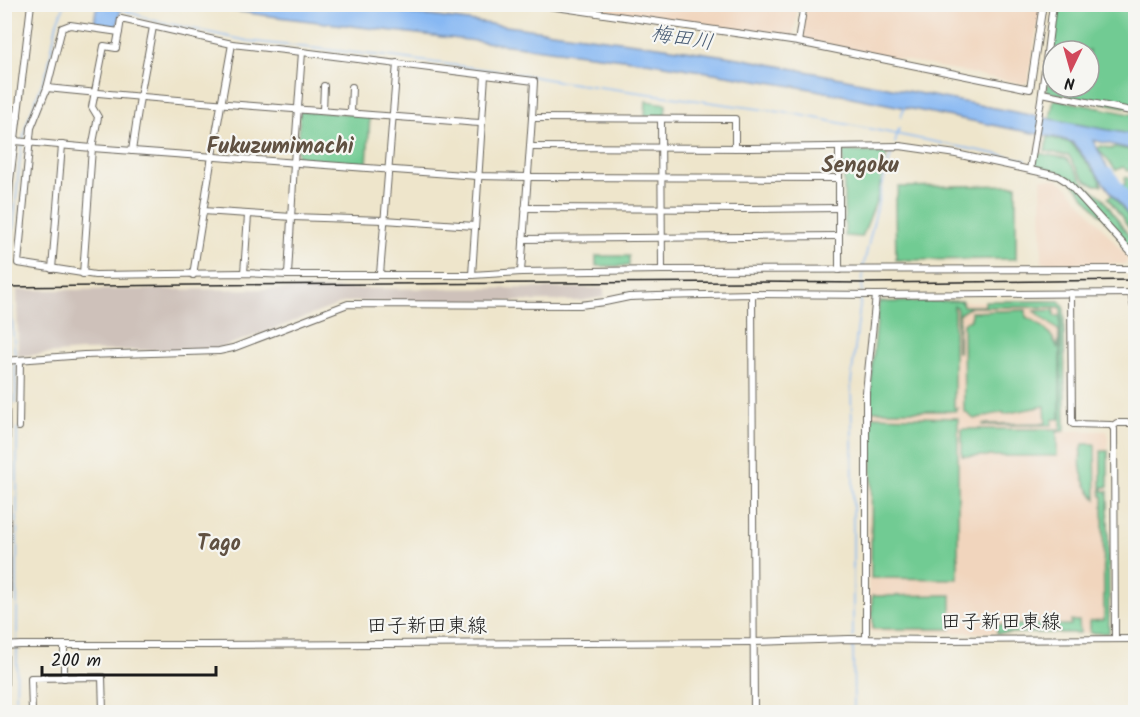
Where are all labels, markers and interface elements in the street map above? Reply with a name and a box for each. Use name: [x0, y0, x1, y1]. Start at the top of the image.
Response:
water label: 梅田川: [648, 18, 716, 60]
north arrow: [1041, 39, 1101, 99]
text: N: [1064, 70, 1076, 95]
district label: Fukuzumimachi: [206, 130, 355, 165]
district label: Sengoku: [821, 149, 899, 184]
district label: Tago: [197, 527, 241, 562]
street label: 田子新田東線: [941, 607, 1061, 639]
street label: 田子新田東線: [367, 611, 487, 643]
scale bar: [42, 639, 216, 677]
text: 200 m: [51, 647, 101, 676]

